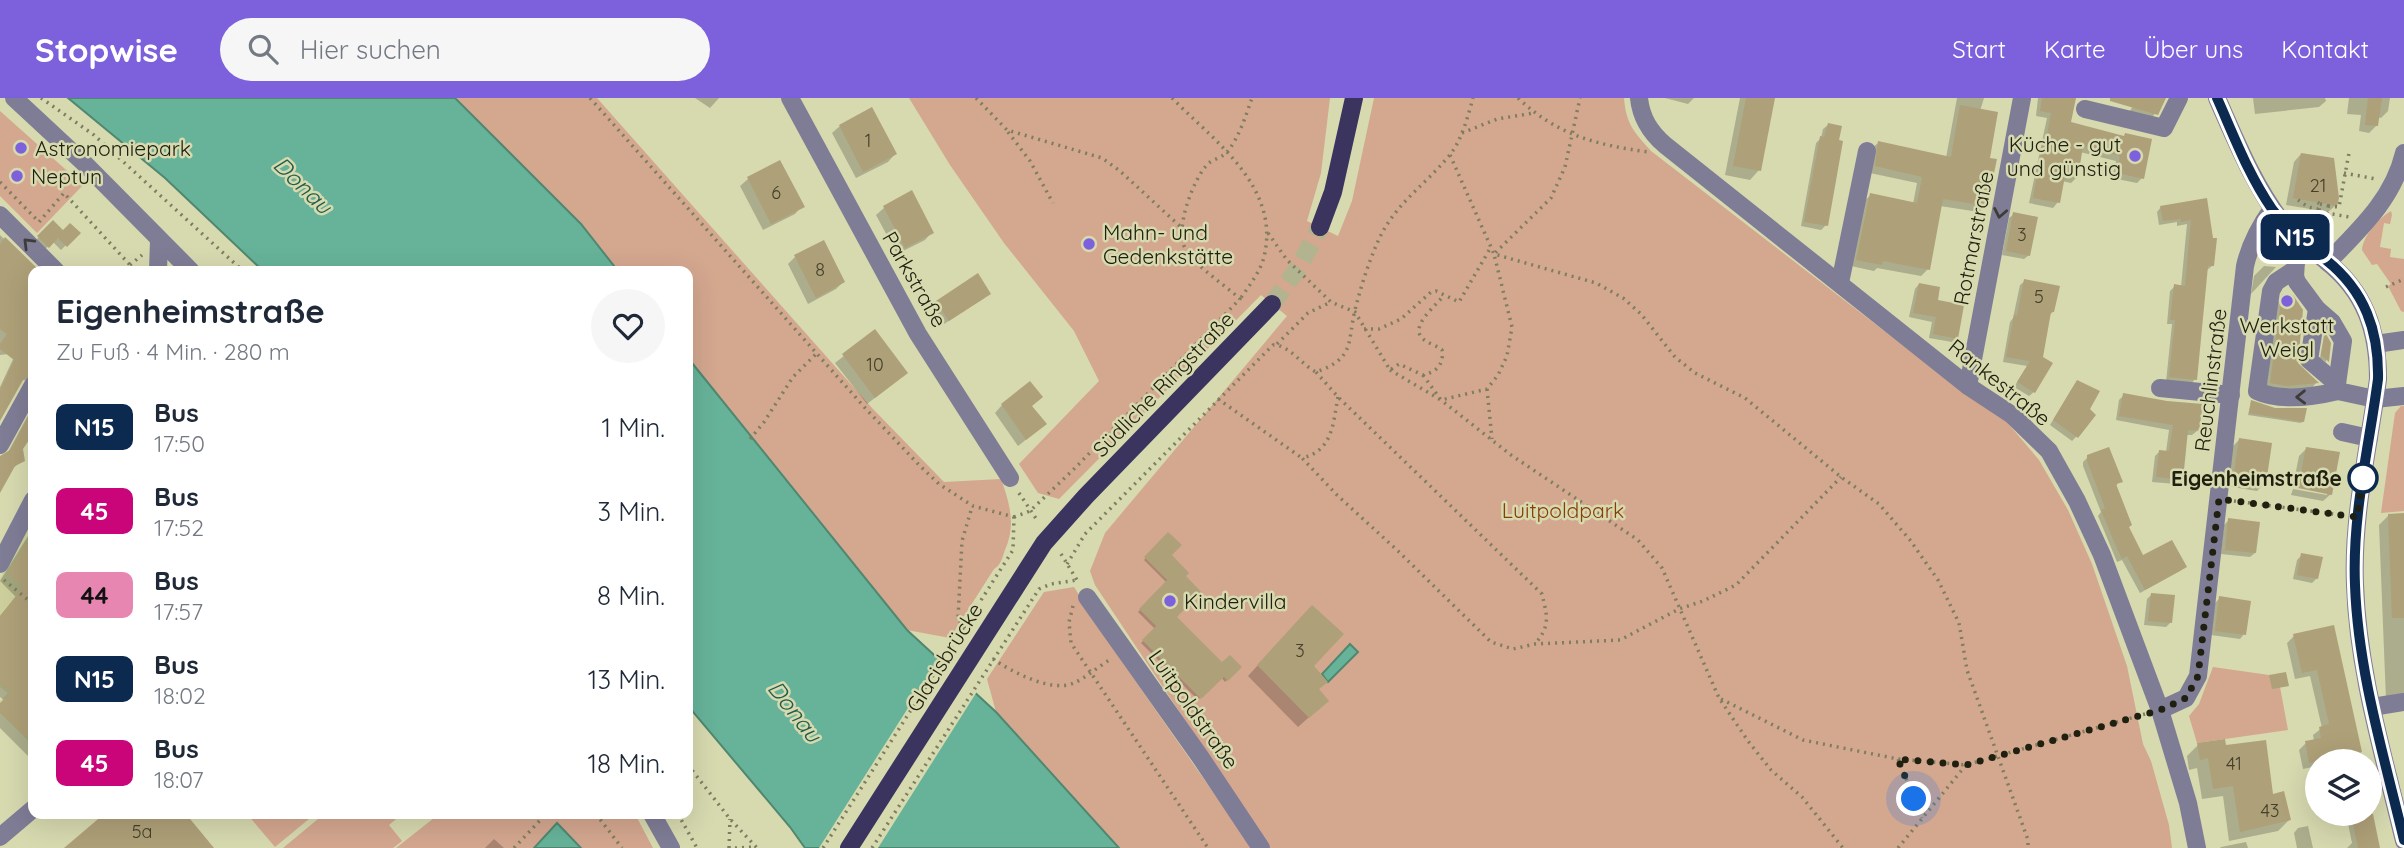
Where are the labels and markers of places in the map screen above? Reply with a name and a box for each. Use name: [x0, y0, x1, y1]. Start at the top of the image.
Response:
place label: Küche - gut und günstig: [2007, 131, 2121, 181]
place label: Astronomiepark: [35, 135, 191, 161]
marker: Astronomiepark: [13, 140, 29, 156]
marker: Küche - gut und günstig: [2127, 148, 2143, 164]
place label: Neptun: [31, 163, 102, 189]
marker: Neptun: [9, 168, 25, 184]
place label: Mahn- und Gedenkstätte: [1103, 219, 1233, 269]
marker: Mahn- und Gedenkstätte: [1081, 236, 1097, 252]
marker: Werkstatt Weigl: [2279, 293, 2295, 309]
place label: Werkstatt Weigl: [2240, 312, 2334, 362]
marker: Eigenheimstraße: [2348, 463, 2378, 493]
place label: Eigenheimstraße: [2171, 465, 2342, 491]
place label: Kindervilla: [1184, 588, 1287, 614]
marker: Kindervilla: [1162, 593, 1178, 609]

